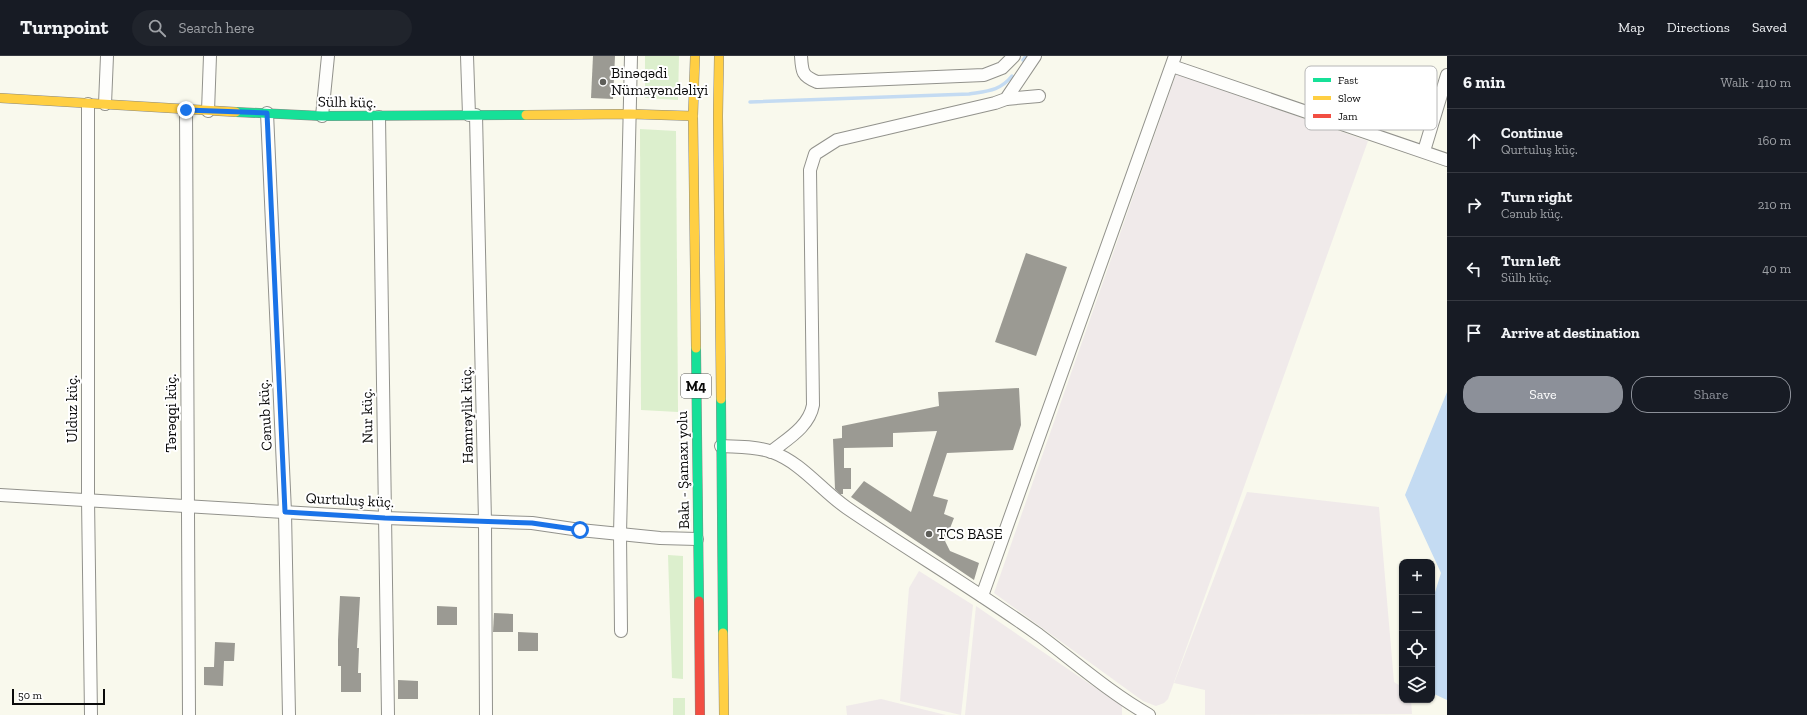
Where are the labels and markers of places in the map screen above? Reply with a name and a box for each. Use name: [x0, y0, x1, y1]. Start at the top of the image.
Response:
place label: Binəqədi Nümayəndəliyi: [611, 64, 708, 99]
marker: Binəqədi Nümayəndəliyi: [598, 77, 608, 87]
place label: TCS BASE: [937, 525, 1003, 543]
marker: TCS BASE: [924, 529, 934, 539]

